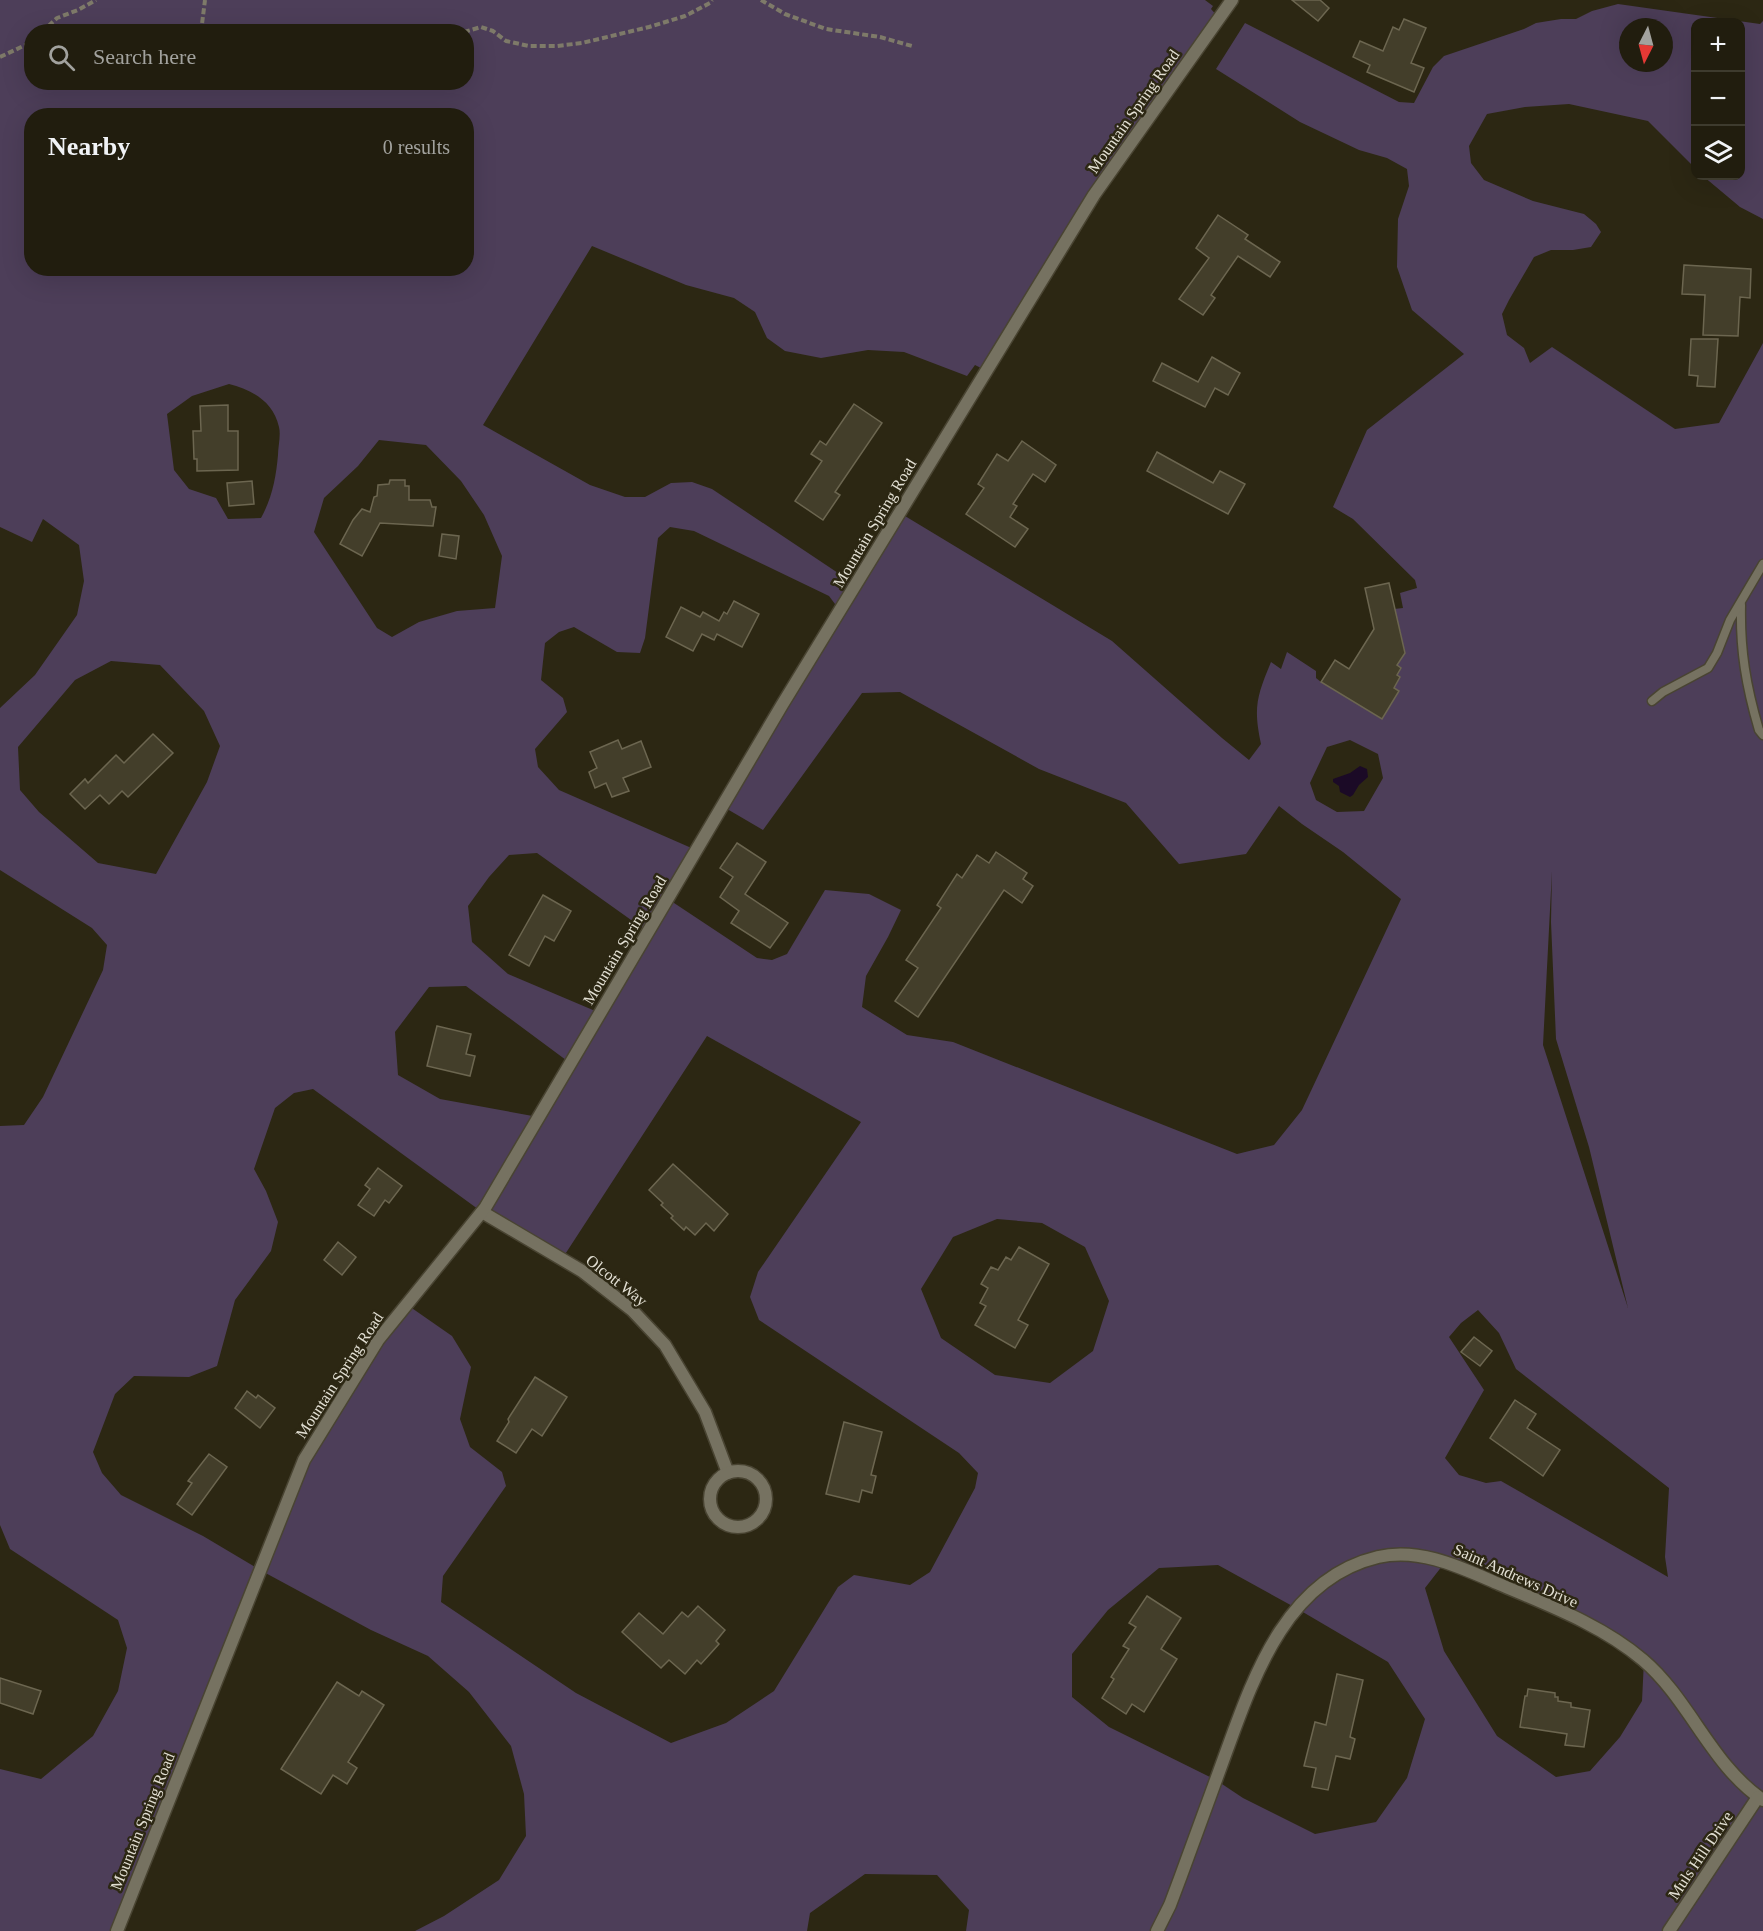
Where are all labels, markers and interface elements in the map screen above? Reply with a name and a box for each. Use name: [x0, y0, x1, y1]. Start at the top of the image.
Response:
north arrow: [1619, 18, 1673, 72]
map controls: [1691, 18, 1745, 180]
button: +: [1691, 18, 1745, 72]
search box: [24, 24, 474, 90]
icon: search: [45, 41, 78, 74]
text: Search here: [93, 44, 196, 69]
street label: Mountain Spring Road: [1084, 46, 1183, 177]
button: −: [1691, 72, 1745, 126]
button: layers: [1691, 126, 1745, 180]
text: Nearby: [48, 132, 130, 161]
text: 0 results: [383, 136, 450, 158]
street label: Mountain Spring Road: [829, 456, 920, 591]
street label: Mountain Spring Road: [579, 873, 670, 1008]
street label: Olcott Way: [582, 1251, 651, 1310]
street label: Mountain Spring Road: [292, 1309, 387, 1442]
street label: Saint Andrews Drive: [1451, 1540, 1581, 1611]
street label: Mountain Spring Road: [107, 1750, 179, 1893]
street label: Muls Hill Drive: [1665, 1808, 1736, 1902]

